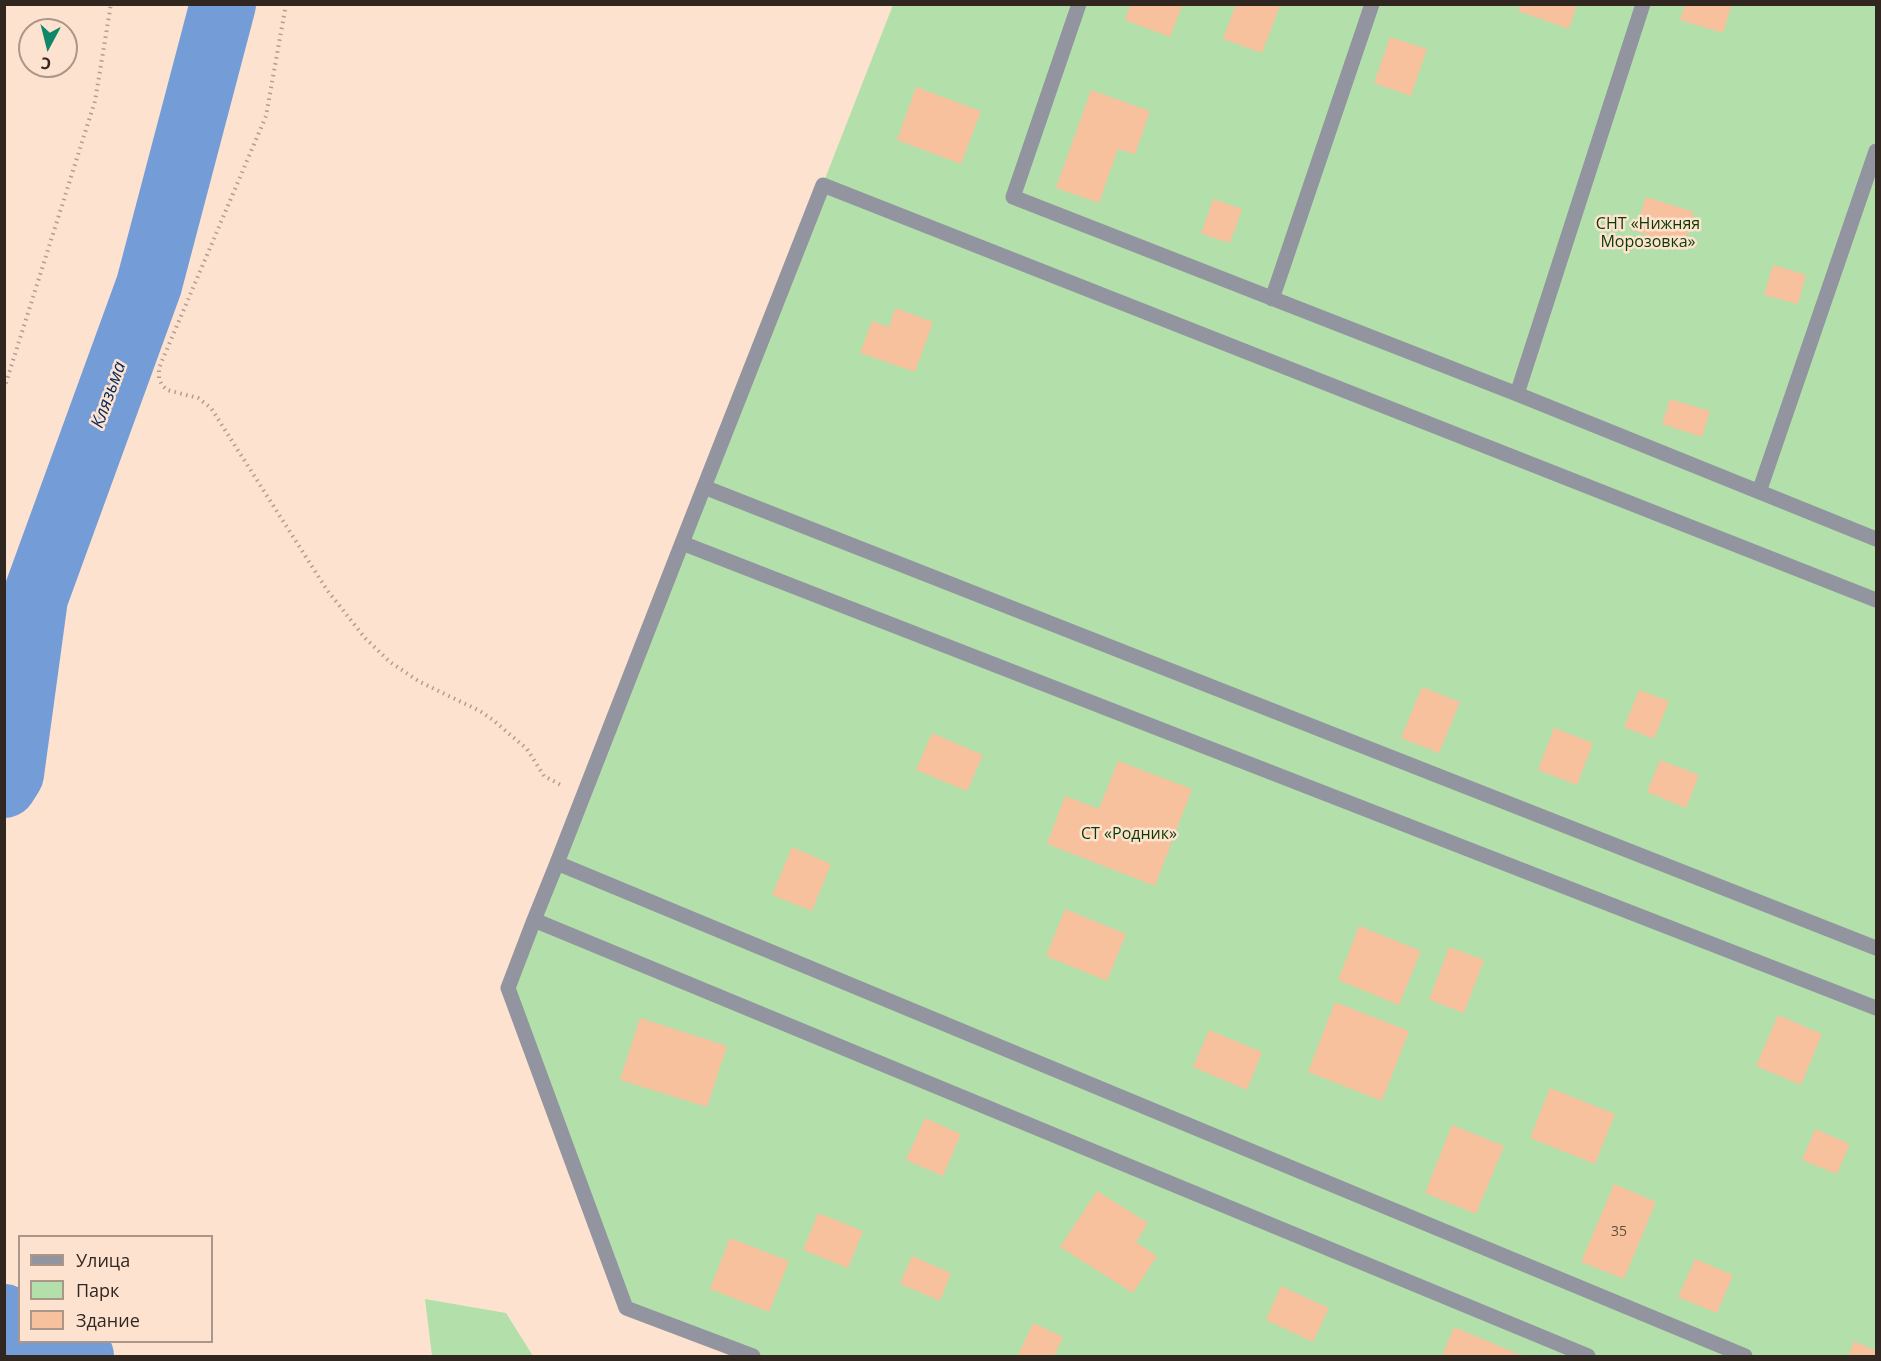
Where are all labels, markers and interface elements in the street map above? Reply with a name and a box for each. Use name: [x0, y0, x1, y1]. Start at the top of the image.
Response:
north arrow: [18, 18, 78, 78]
text: С: [40, 52, 52, 75]
park label: СНТ «Нижняя Морозовка»: [1596, 214, 1700, 252]
water label: Клязьма: [87, 359, 131, 431]
park label: СТ «Родник»: [1081, 824, 1177, 844]
house number: 35: [1611, 1224, 1627, 1240]
legend: [18, 1235, 213, 1343]
text: Улица: [76, 1248, 130, 1272]
text: Парк: [76, 1278, 119, 1302]
text: Здание: [76, 1308, 140, 1332]

